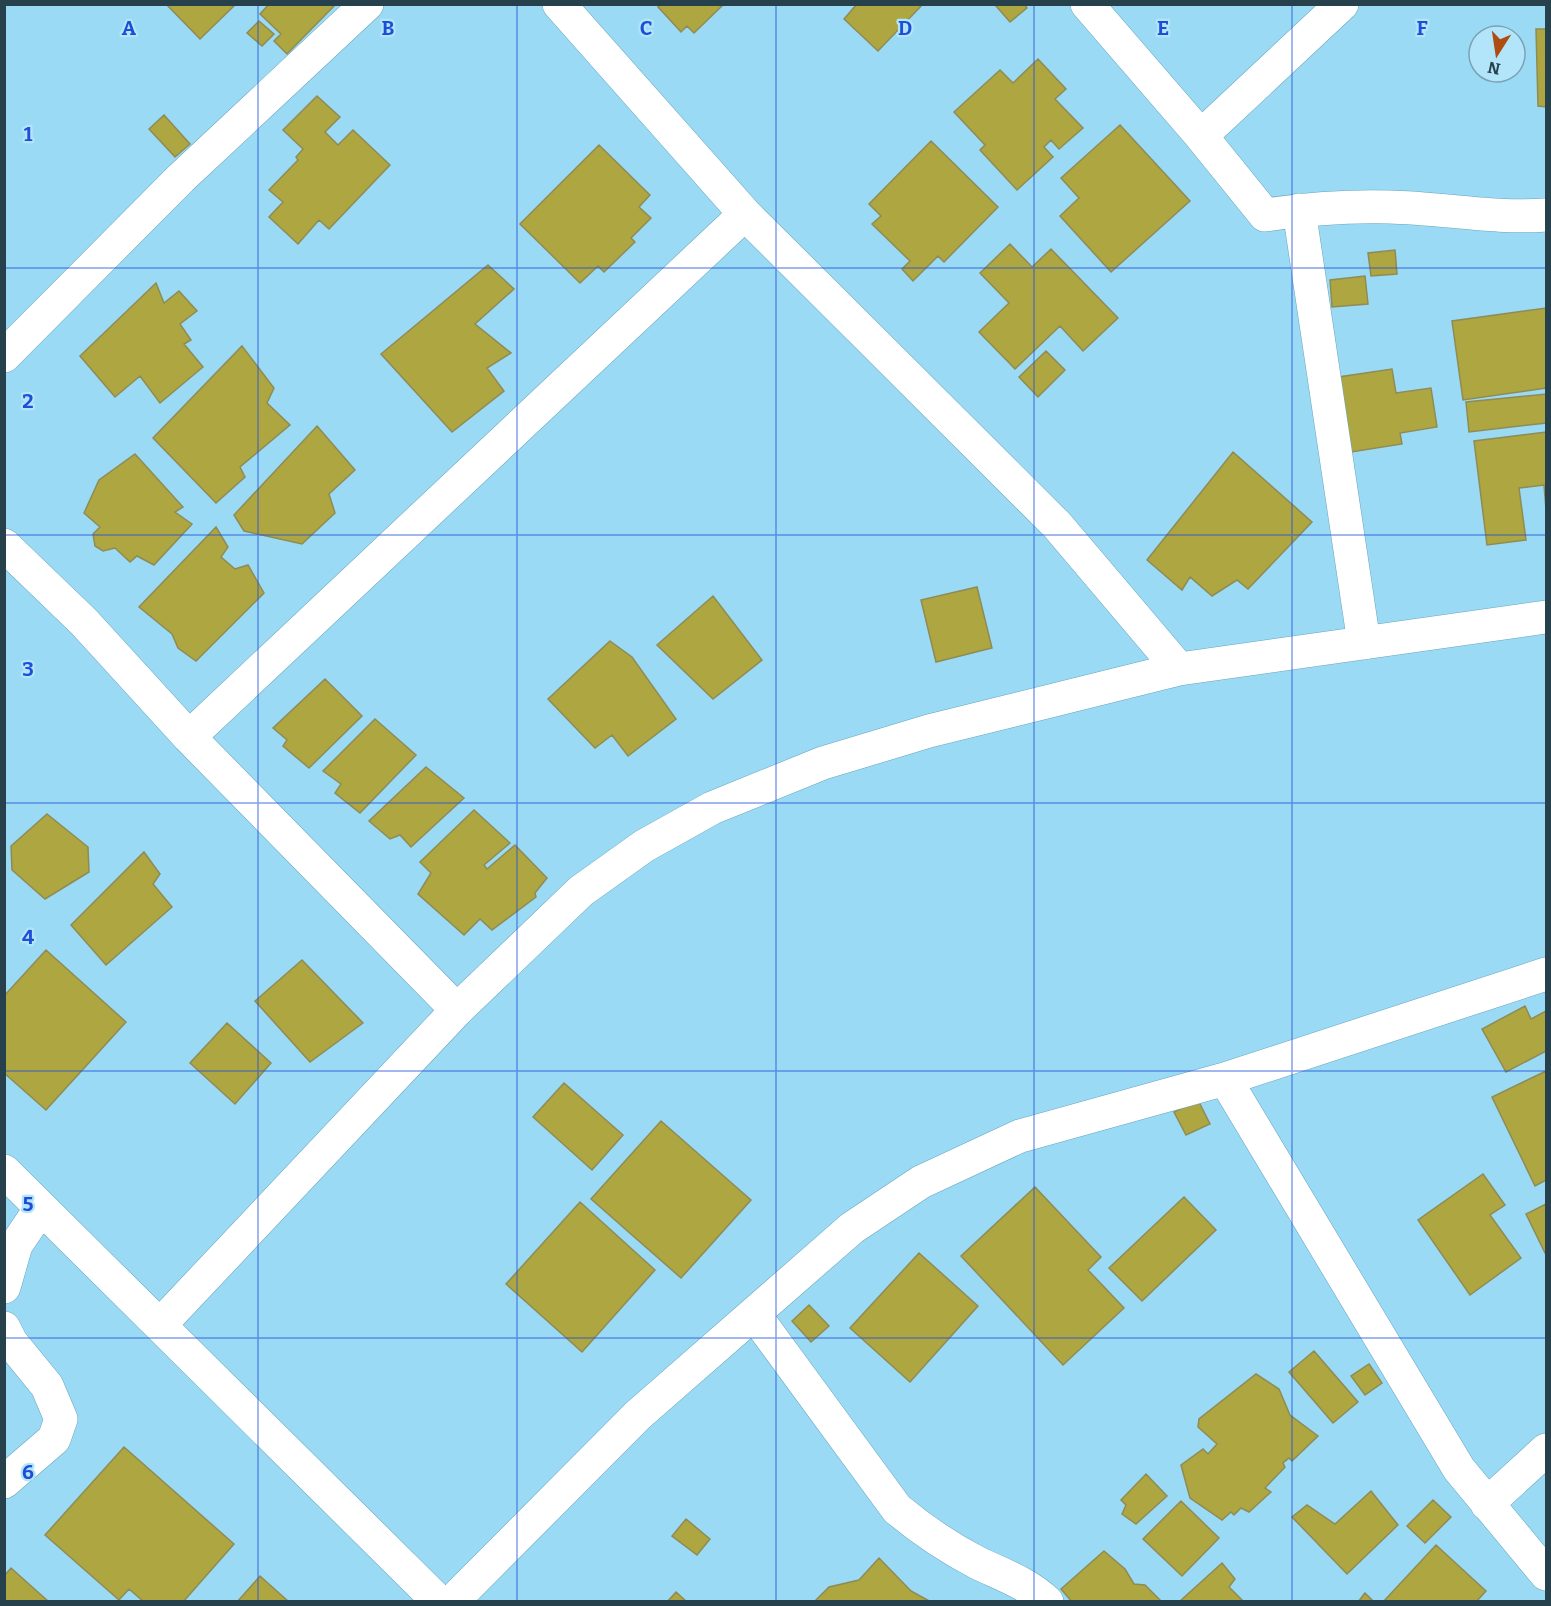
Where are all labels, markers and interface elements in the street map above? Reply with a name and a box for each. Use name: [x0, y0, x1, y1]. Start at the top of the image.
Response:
text: A: [122, 16, 137, 40]
text: B: [382, 16, 395, 40]
text: C: [640, 16, 652, 40]
text: D: [898, 16, 912, 40]
text: E: [1157, 16, 1169, 40]
text: F: [1416, 16, 1428, 40]
north arrow: [1467, 24, 1527, 84]
text: N: [1486, 58, 1502, 79]
text: 1: [24, 122, 33, 146]
text: 2: [22, 389, 34, 413]
text: 3: [22, 657, 34, 681]
text: 4: [22, 925, 34, 949]
text: 5: [23, 1192, 34, 1216]
text: 6: [22, 1460, 34, 1484]

